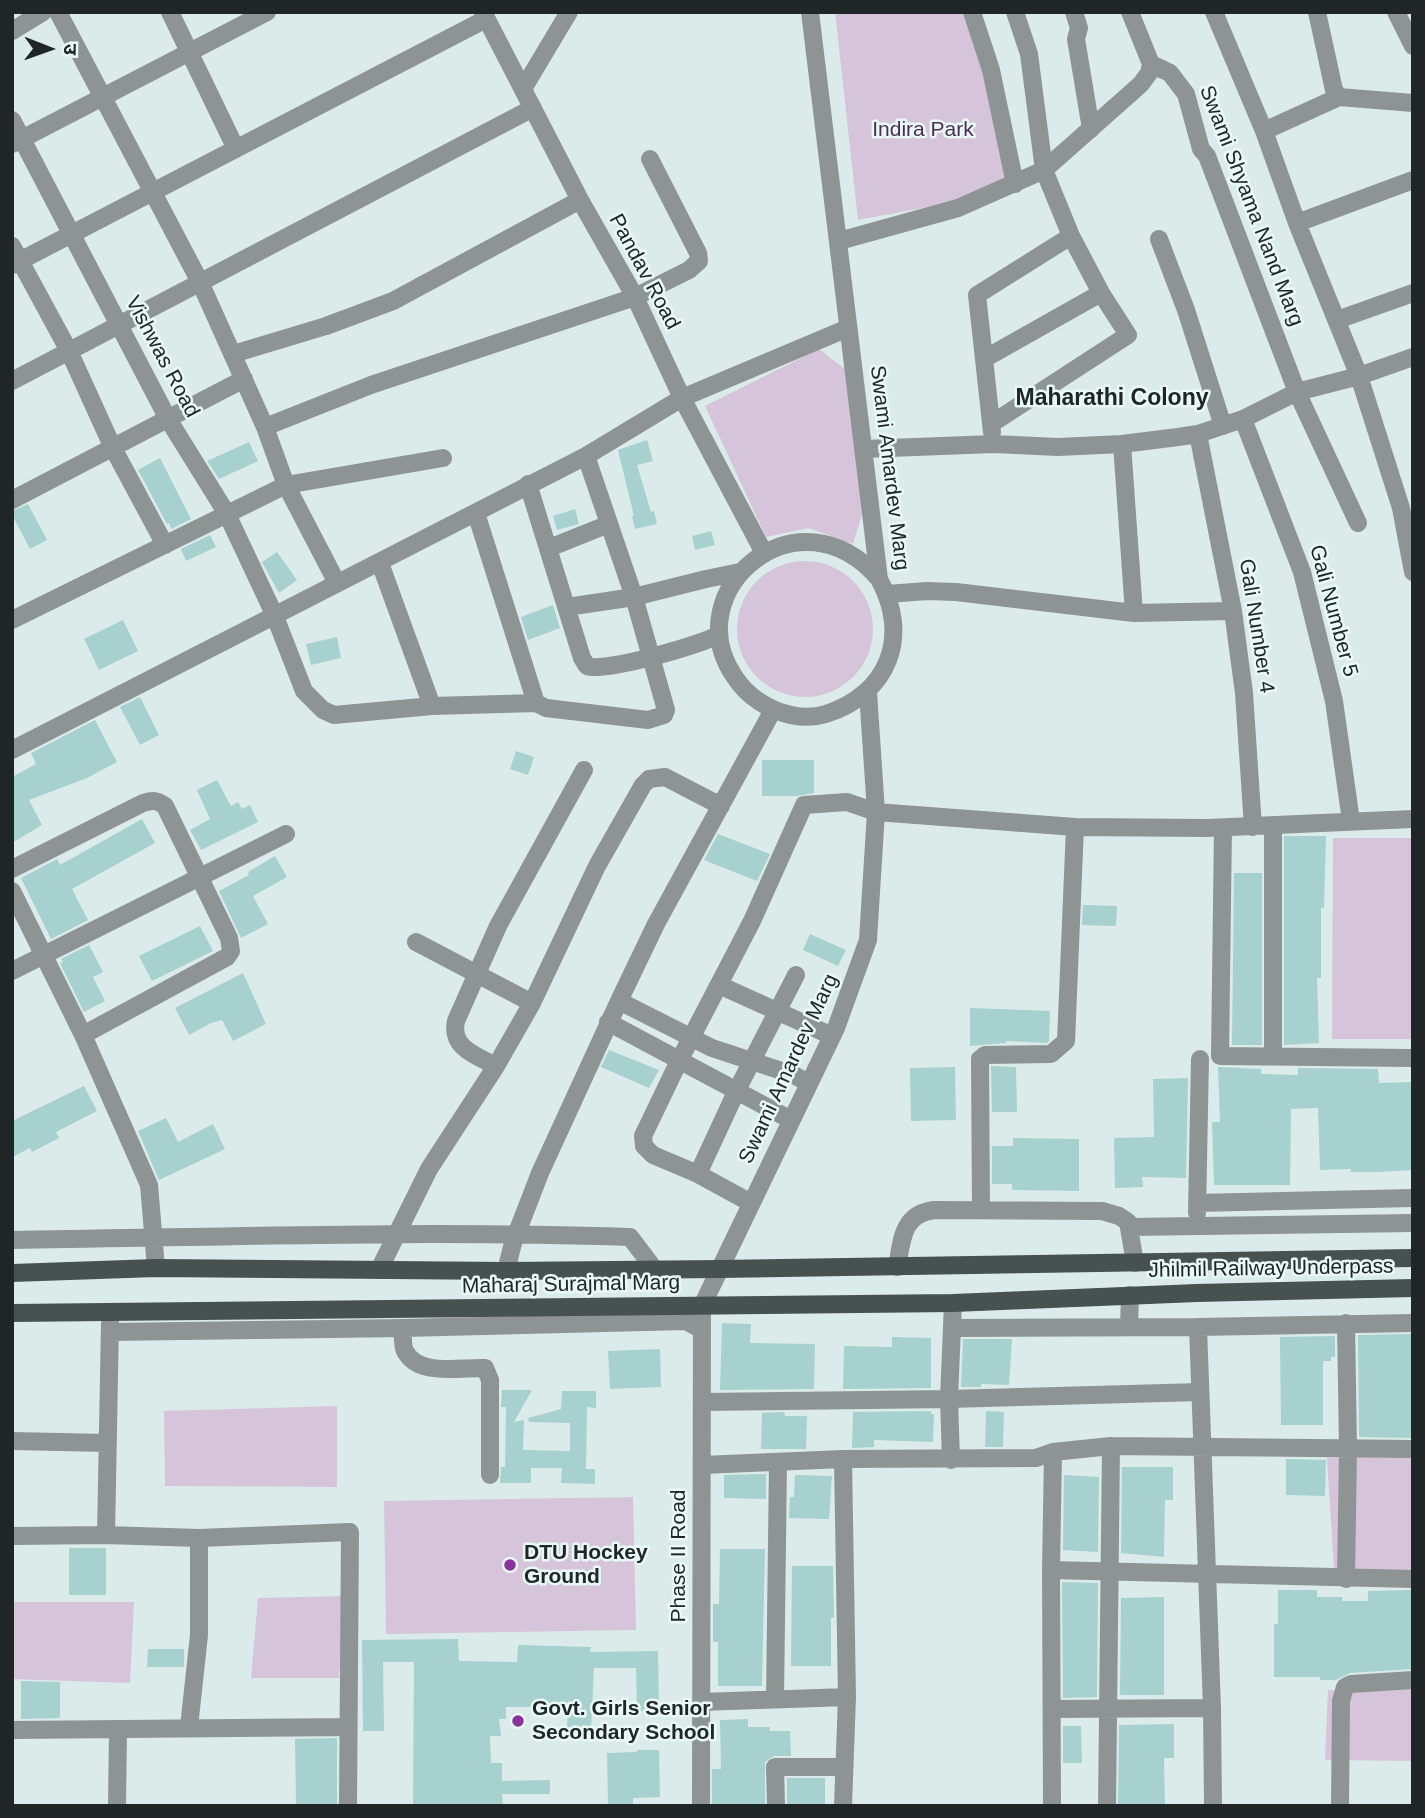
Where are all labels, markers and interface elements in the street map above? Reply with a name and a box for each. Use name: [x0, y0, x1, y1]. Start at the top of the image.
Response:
north arrow: [14, 14, 84, 84]
text: उ: [60, 44, 81, 55]
street label: Swami Shyama Nand Marg: [1193, 82, 1309, 330]
park label: Indira Park: [872, 117, 974, 143]
street label: Pandav Road: [603, 210, 685, 334]
street label: Vishwas Road: [119, 292, 205, 422]
street label: Swami Amardev Marg: [864, 364, 914, 572]
district label: Maharathi Colony: [1016, 385, 1208, 413]
street label: Gali Number 5: [1303, 542, 1363, 680]
street label: Gali Number 4: [1233, 557, 1279, 695]
street label: Swami Amardev Marg: [734, 970, 844, 1168]
street label: Jhilmil Railway Underpass: [1148, 1254, 1394, 1284]
street label: Maharaj Surajmal Marg: [462, 1270, 680, 1300]
street label: Phase II Road: [666, 1489, 692, 1623]
place label: DTU Hockey Ground: [524, 1540, 648, 1590]
marker: DTU Hockey Ground: [502, 1557, 518, 1573]
place label: Govt. Girls Senior Secondary School: [532, 1696, 715, 1746]
marker: Govt. Girls Senior Secondary School: [510, 1713, 526, 1729]

